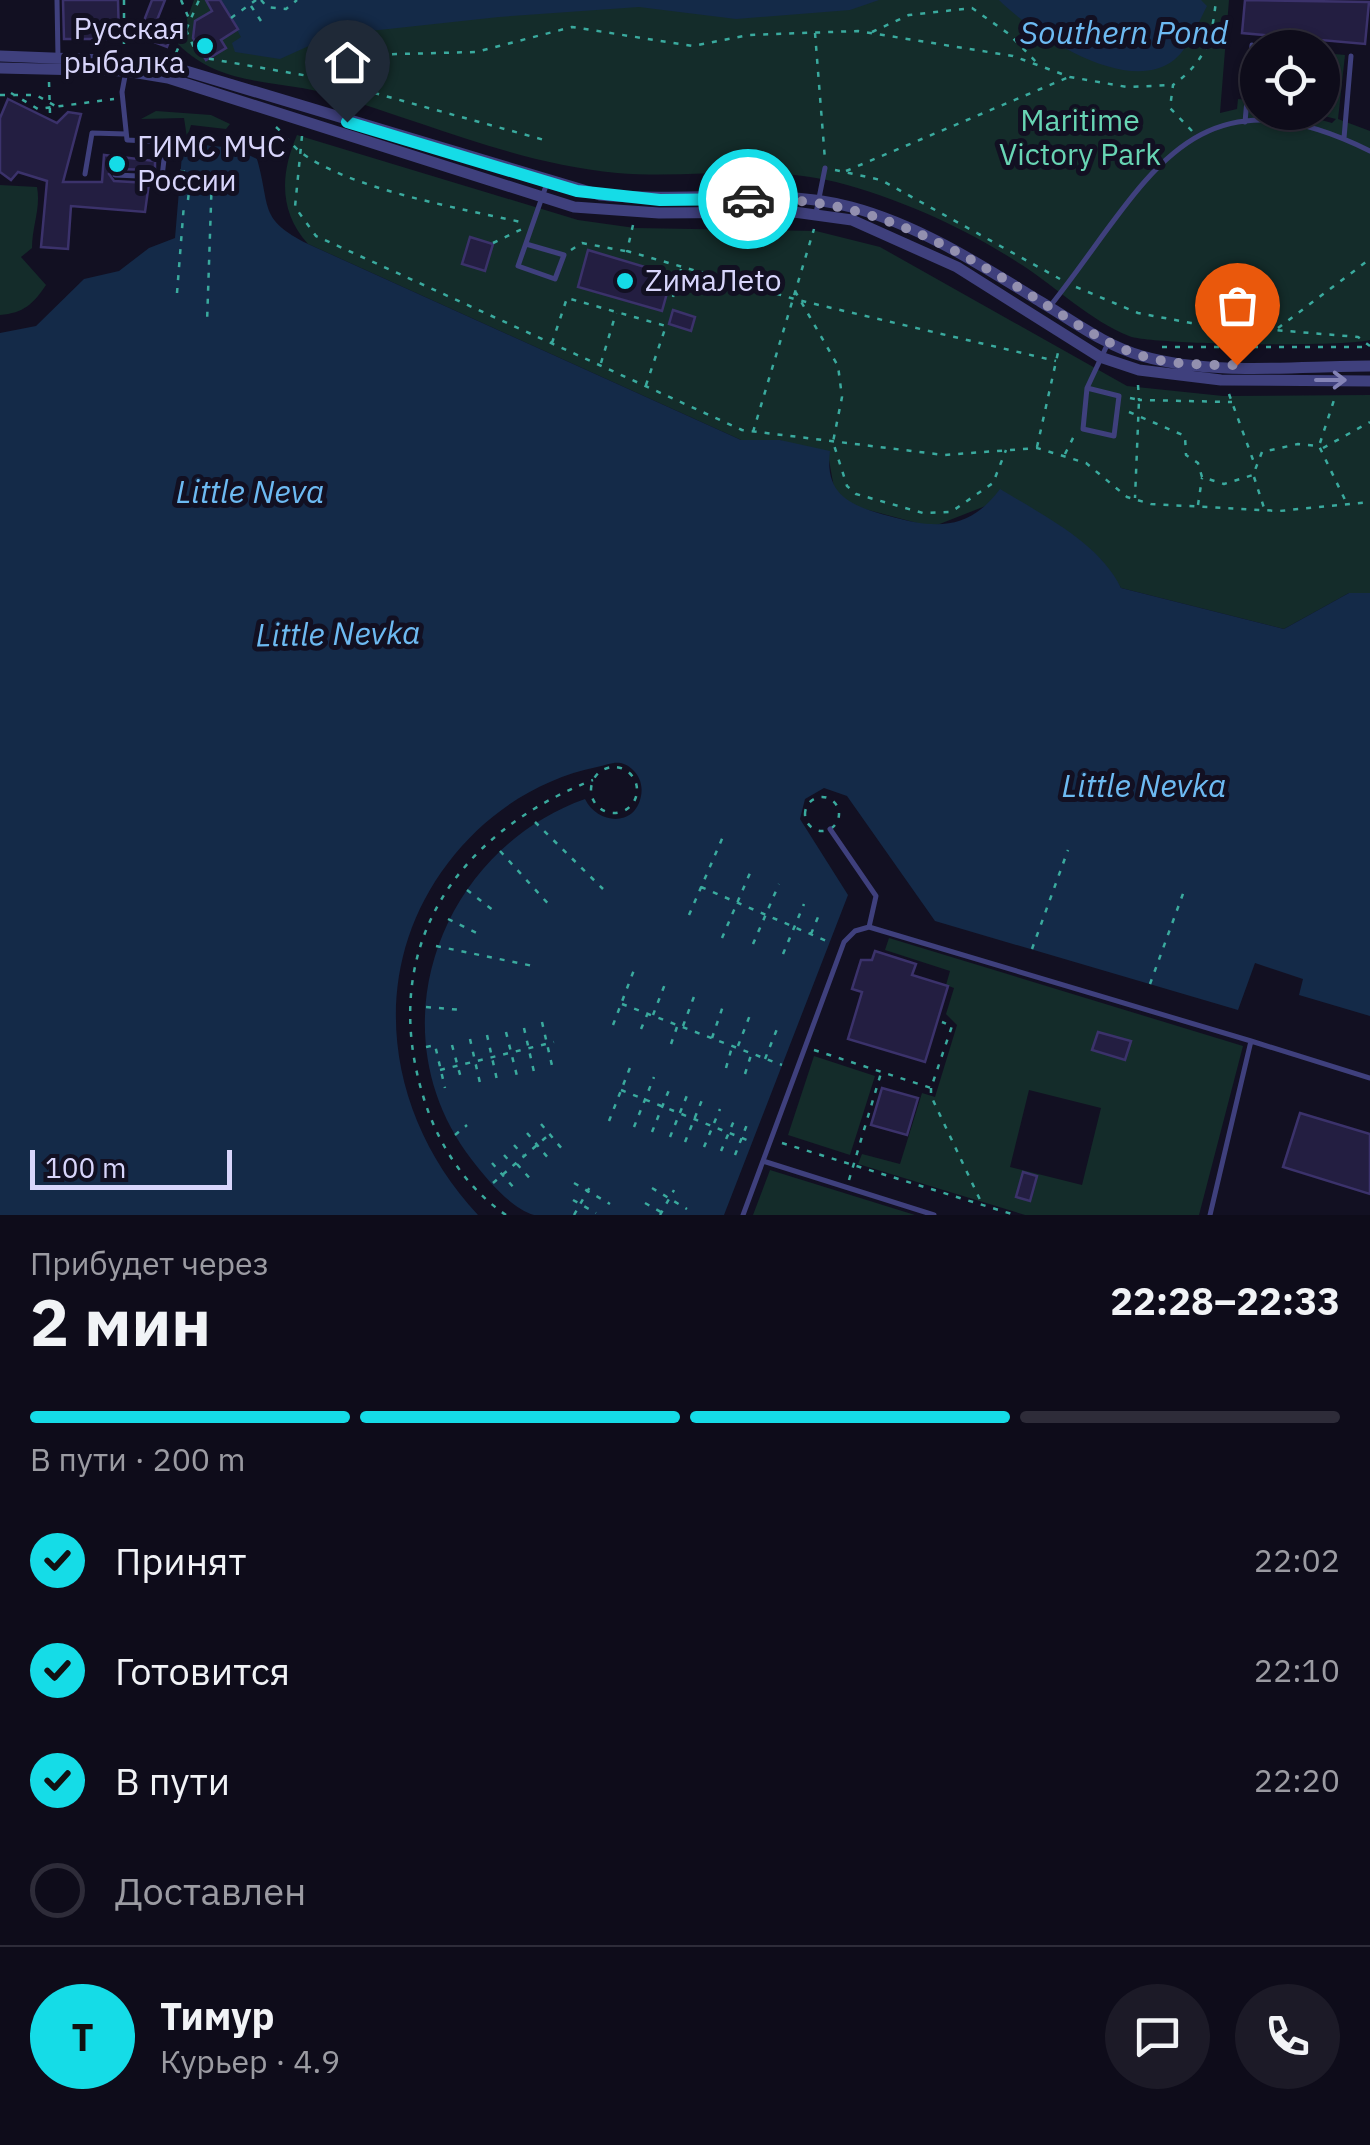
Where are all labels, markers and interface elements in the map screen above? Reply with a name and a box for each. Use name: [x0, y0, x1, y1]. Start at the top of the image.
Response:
place label: Русская рыбалка: [63, 8, 185, 81]
water label: Southern Pond: [1020, 11, 1229, 53]
pin: [305, 20, 390, 123]
map controls: [1240, 30, 1340, 130]
button: locate: [1240, 30, 1340, 130]
marker: Русская рыбалка: [194, 35, 216, 57]
icon: home: [320, 35, 375, 90]
park label: Maritime Victory Park: [999, 100, 1161, 173]
place label: ГИМС МЧС России: [137, 126, 286, 199]
courier: [698, 149, 798, 249]
marker: ГИМС МЧС России: [106, 153, 128, 175]
icon: car: [721, 172, 776, 227]
place label: ZимаЛеtо: [645, 260, 782, 299]
pin: [1195, 263, 1280, 366]
marker: ZимаЛеtо: [614, 270, 636, 292]
icon: bag: [1210, 278, 1265, 333]
one-way arrow: [1314, 371, 1346, 390]
water label: Little Neva: [176, 470, 324, 512]
water label: Little Nevka: [255, 611, 421, 655]
water label: Little Nevka: [1062, 764, 1226, 806]
scale bar: [30, 1145, 232, 1190]
text: 100 m: [45, 1149, 126, 1186]
text: Прибудет через: [30, 1242, 269, 1284]
text: 22:28–22:33: [1110, 1276, 1340, 1325]
text: 2 мин: [30, 1279, 211, 1364]
text: В пути · 200 m: [30, 1438, 246, 1480]
icon: check: [30, 1533, 85, 1588]
text: Принят: [115, 1536, 246, 1585]
text: 22:02: [1254, 1539, 1340, 1581]
icon: check: [30, 1643, 85, 1698]
text: Готовится: [115, 1646, 290, 1695]
text: 22:10: [1254, 1649, 1340, 1691]
icon: check: [30, 1753, 85, 1808]
text: В пути: [115, 1756, 230, 1805]
text: 22:20: [1254, 1759, 1340, 1801]
text: Доставлен: [115, 1866, 306, 1915]
button: chat: [1105, 1984, 1210, 2089]
button: phone: [1235, 1984, 1340, 2089]
text: Тимур: [160, 1991, 275, 2040]
text: Т: [71, 2012, 94, 2061]
text: Курьер · 4.9: [160, 2040, 340, 2082]

